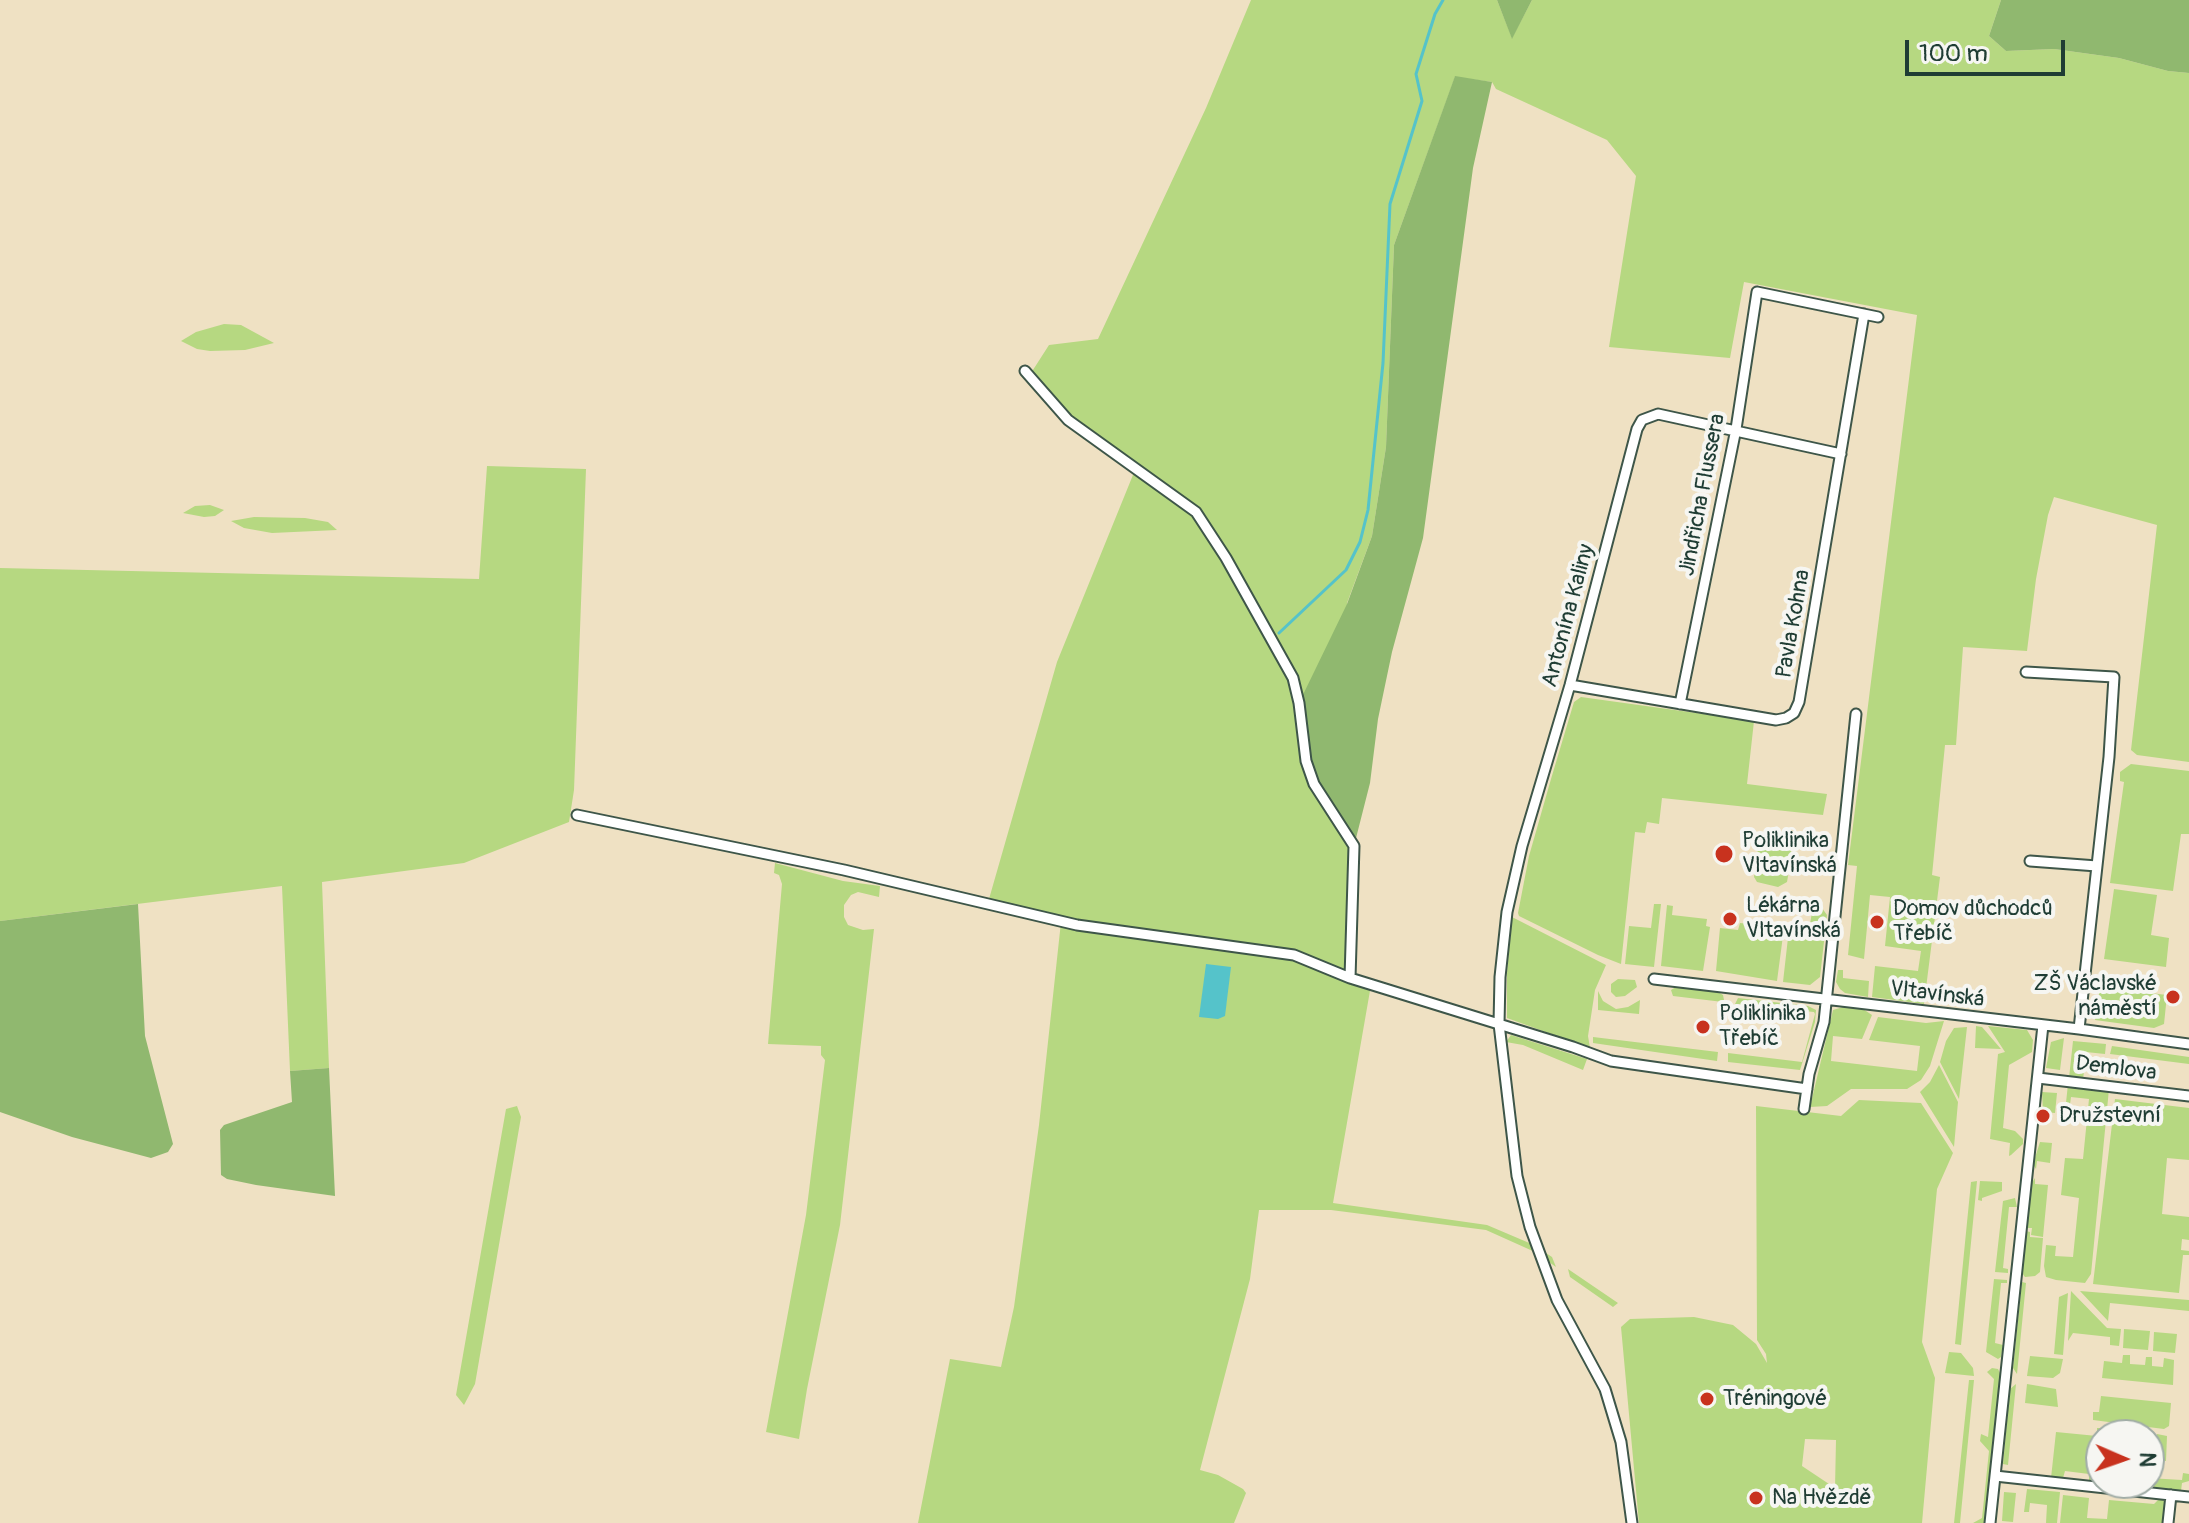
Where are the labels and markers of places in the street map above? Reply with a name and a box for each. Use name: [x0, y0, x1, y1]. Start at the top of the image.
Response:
place label: Poliklinika Vltavínská: [1742, 828, 1837, 880]
marker: Poliklinika Vltavínská: [1713, 843, 1735, 865]
place label: Lékárna Vltavínská: [1746, 893, 1841, 944]
place label: Domov důchodců Třebíč: [1893, 896, 2053, 948]
marker: Lékárna Vltavínská: [1721, 910, 1739, 928]
marker: Domov důchodců Třebíč: [1868, 913, 1886, 931]
place label: ZŠ Václavské náměstí: [2034, 971, 2157, 1022]
marker: ZŠ Václavské náměstí: [2164, 988, 2182, 1006]
place label: Poliklinika Třebíč: [1719, 1001, 1806, 1052]
marker: Poliklinika Třebíč: [1694, 1018, 1712, 1036]
place label: Družstevní: [2059, 1103, 2161, 1129]
marker: Družstevní: [2034, 1107, 2052, 1125]
place label: Tréningové: [1723, 1386, 1827, 1412]
marker: Tréningové: [1698, 1390, 1716, 1408]
place label: Na Hvězdě: [1772, 1485, 1871, 1511]
marker: Na Hvězdě: [1747, 1489, 1765, 1507]

